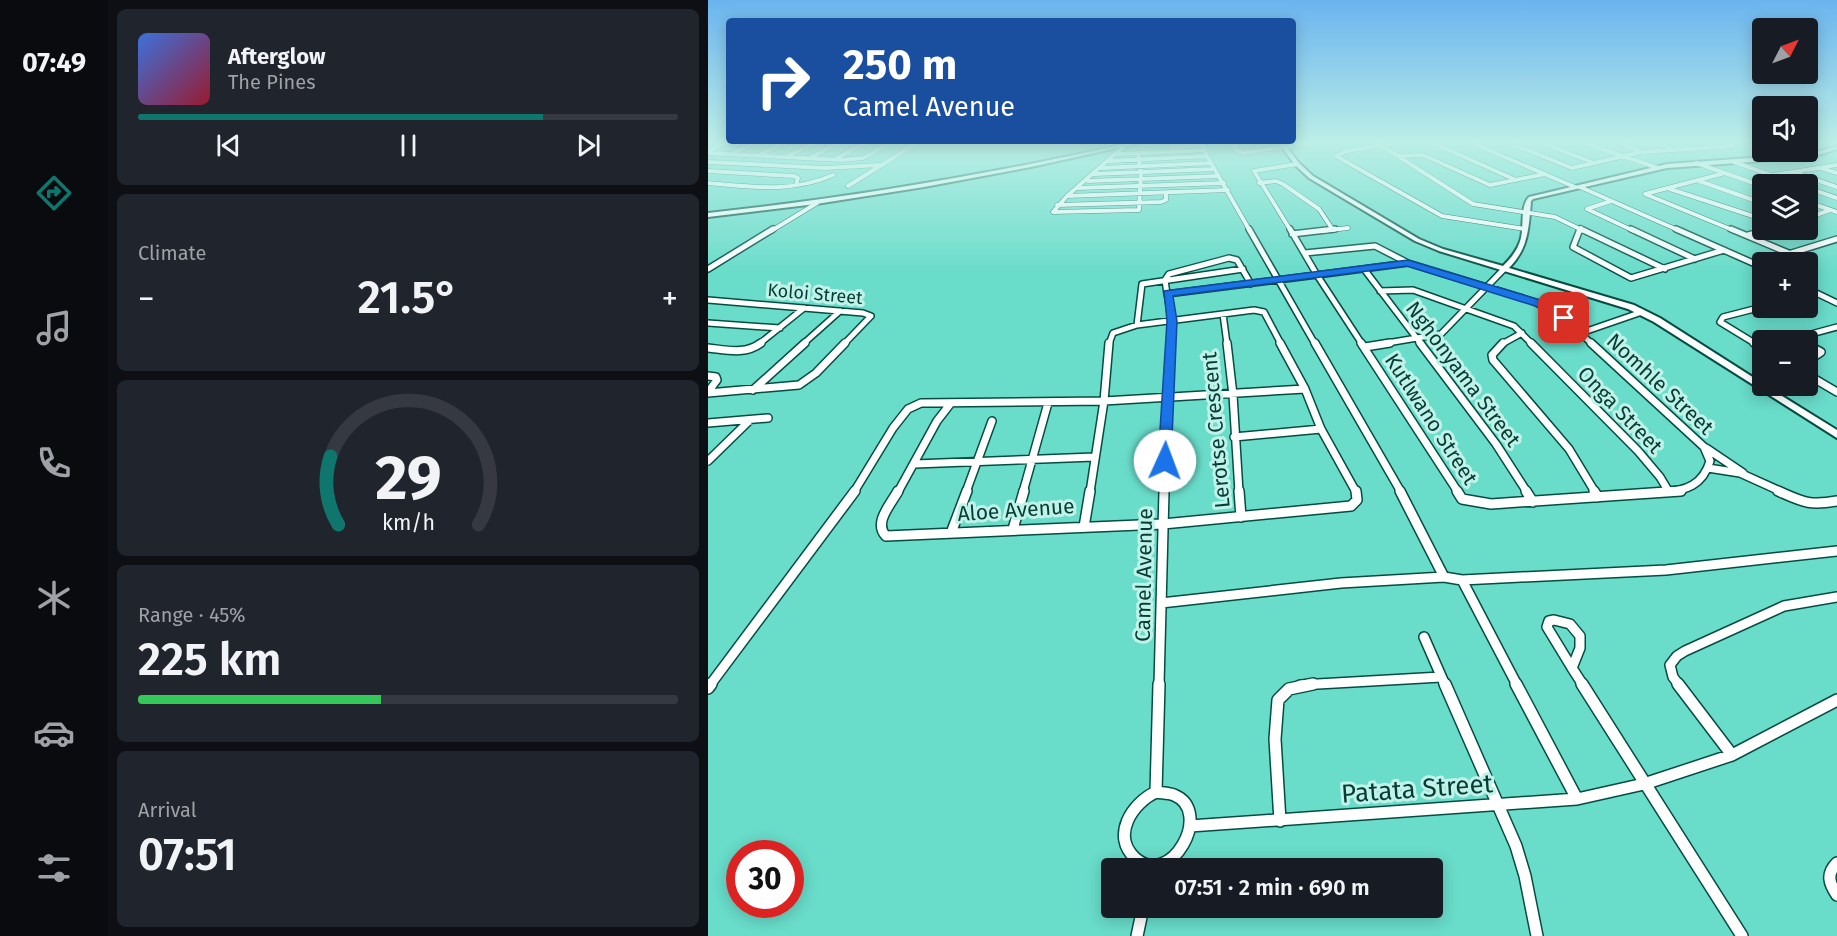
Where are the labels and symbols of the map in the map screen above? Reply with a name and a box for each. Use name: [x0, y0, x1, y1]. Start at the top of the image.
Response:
north arrow: [1752, 18, 1818, 84]
street label: Koloi Street: [767, 279, 864, 309]
pin: [1538, 292, 1589, 343]
street label: Nghonyama Street: [1400, 296, 1526, 452]
street label: Nomhle Street: [1601, 328, 1719, 440]
street label: Kutlwano Street: [1379, 348, 1483, 490]
street label: Lerotse Crescent: [1196, 350, 1236, 509]
street label: Onga Street: [1572, 361, 1668, 459]
position arrow: [1133, 429, 1197, 493]
street label: Aloe Avenue: [957, 493, 1075, 527]
street label: Camel Avenue: [1130, 508, 1158, 642]
street label: Patata Street: [1340, 768, 1494, 810]
speed limit sign: 30: [726, 840, 804, 918]

